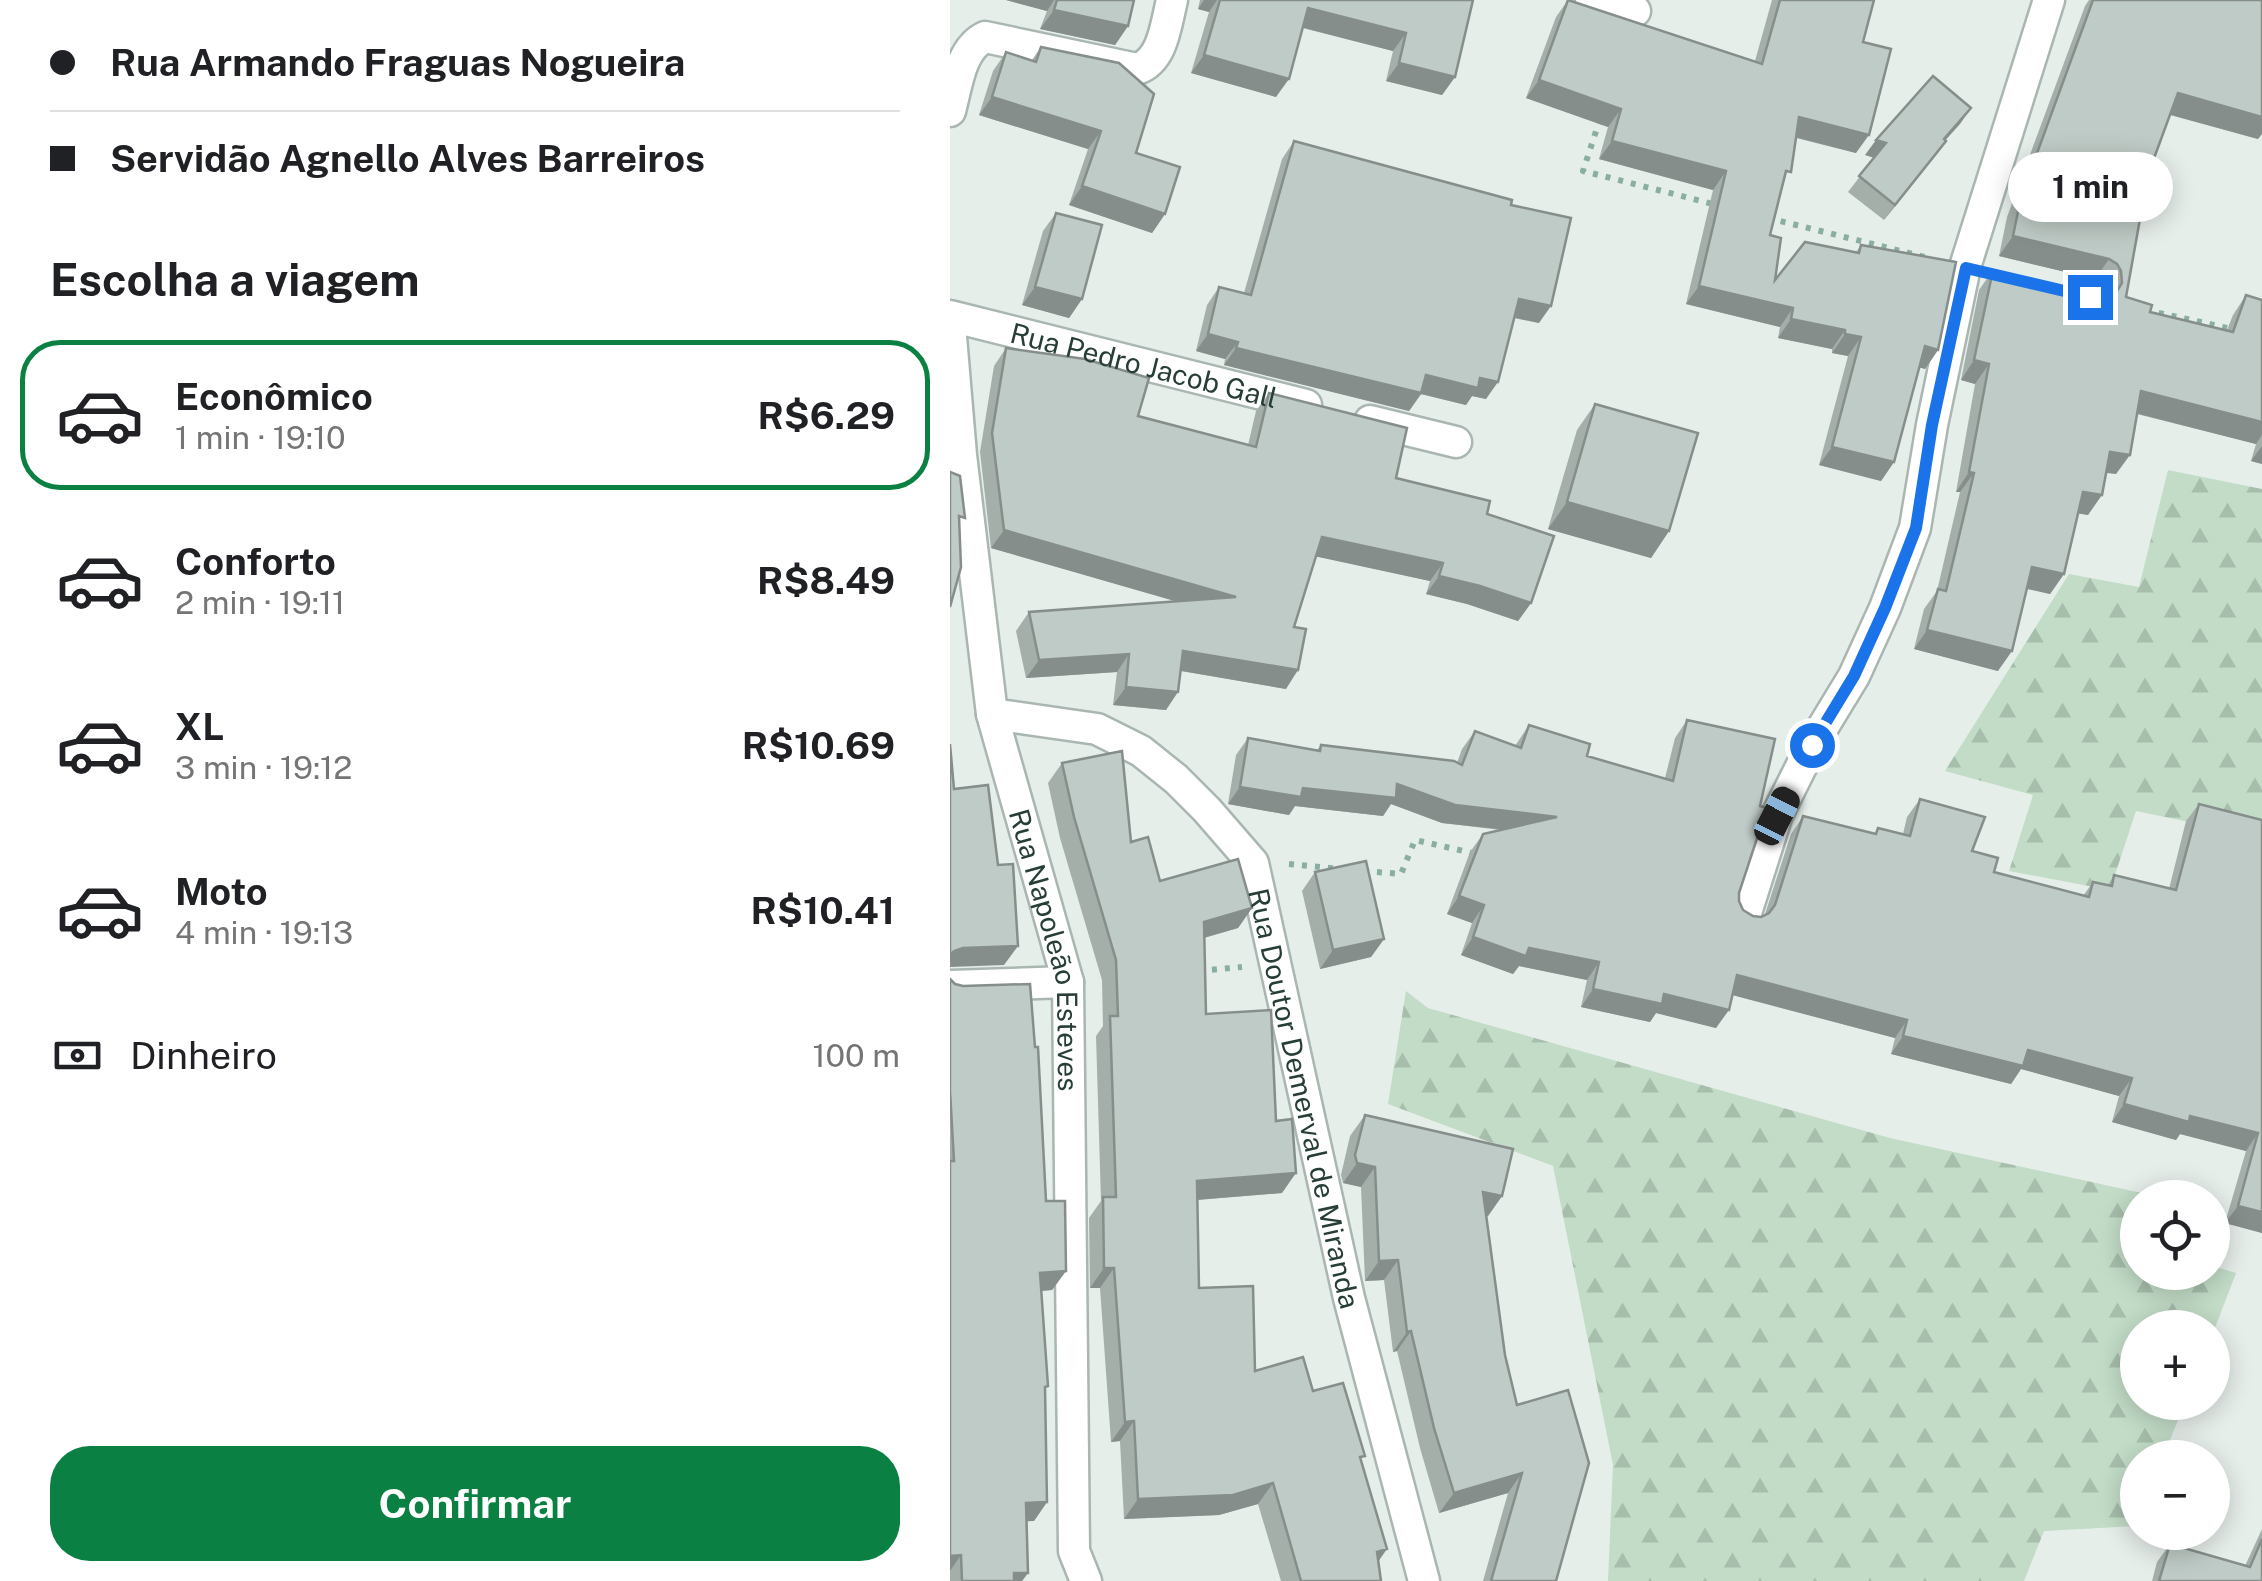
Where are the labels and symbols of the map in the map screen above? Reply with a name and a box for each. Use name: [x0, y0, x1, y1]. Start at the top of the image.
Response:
callout: 1 min: [2008, 152, 2172, 222]
route end: [2068, 275, 2113, 320]
street label: Rua Pedro Jacob Gall: [1007, 315, 1281, 414]
route start: [1790, 723, 1835, 768]
car: [1750, 782, 1804, 850]
street label: Rua Napoleão Esteves: [1003, 805, 1086, 1092]
street label: Rua Doutor Demerval de Miranda: [1243, 885, 1368, 1312]

